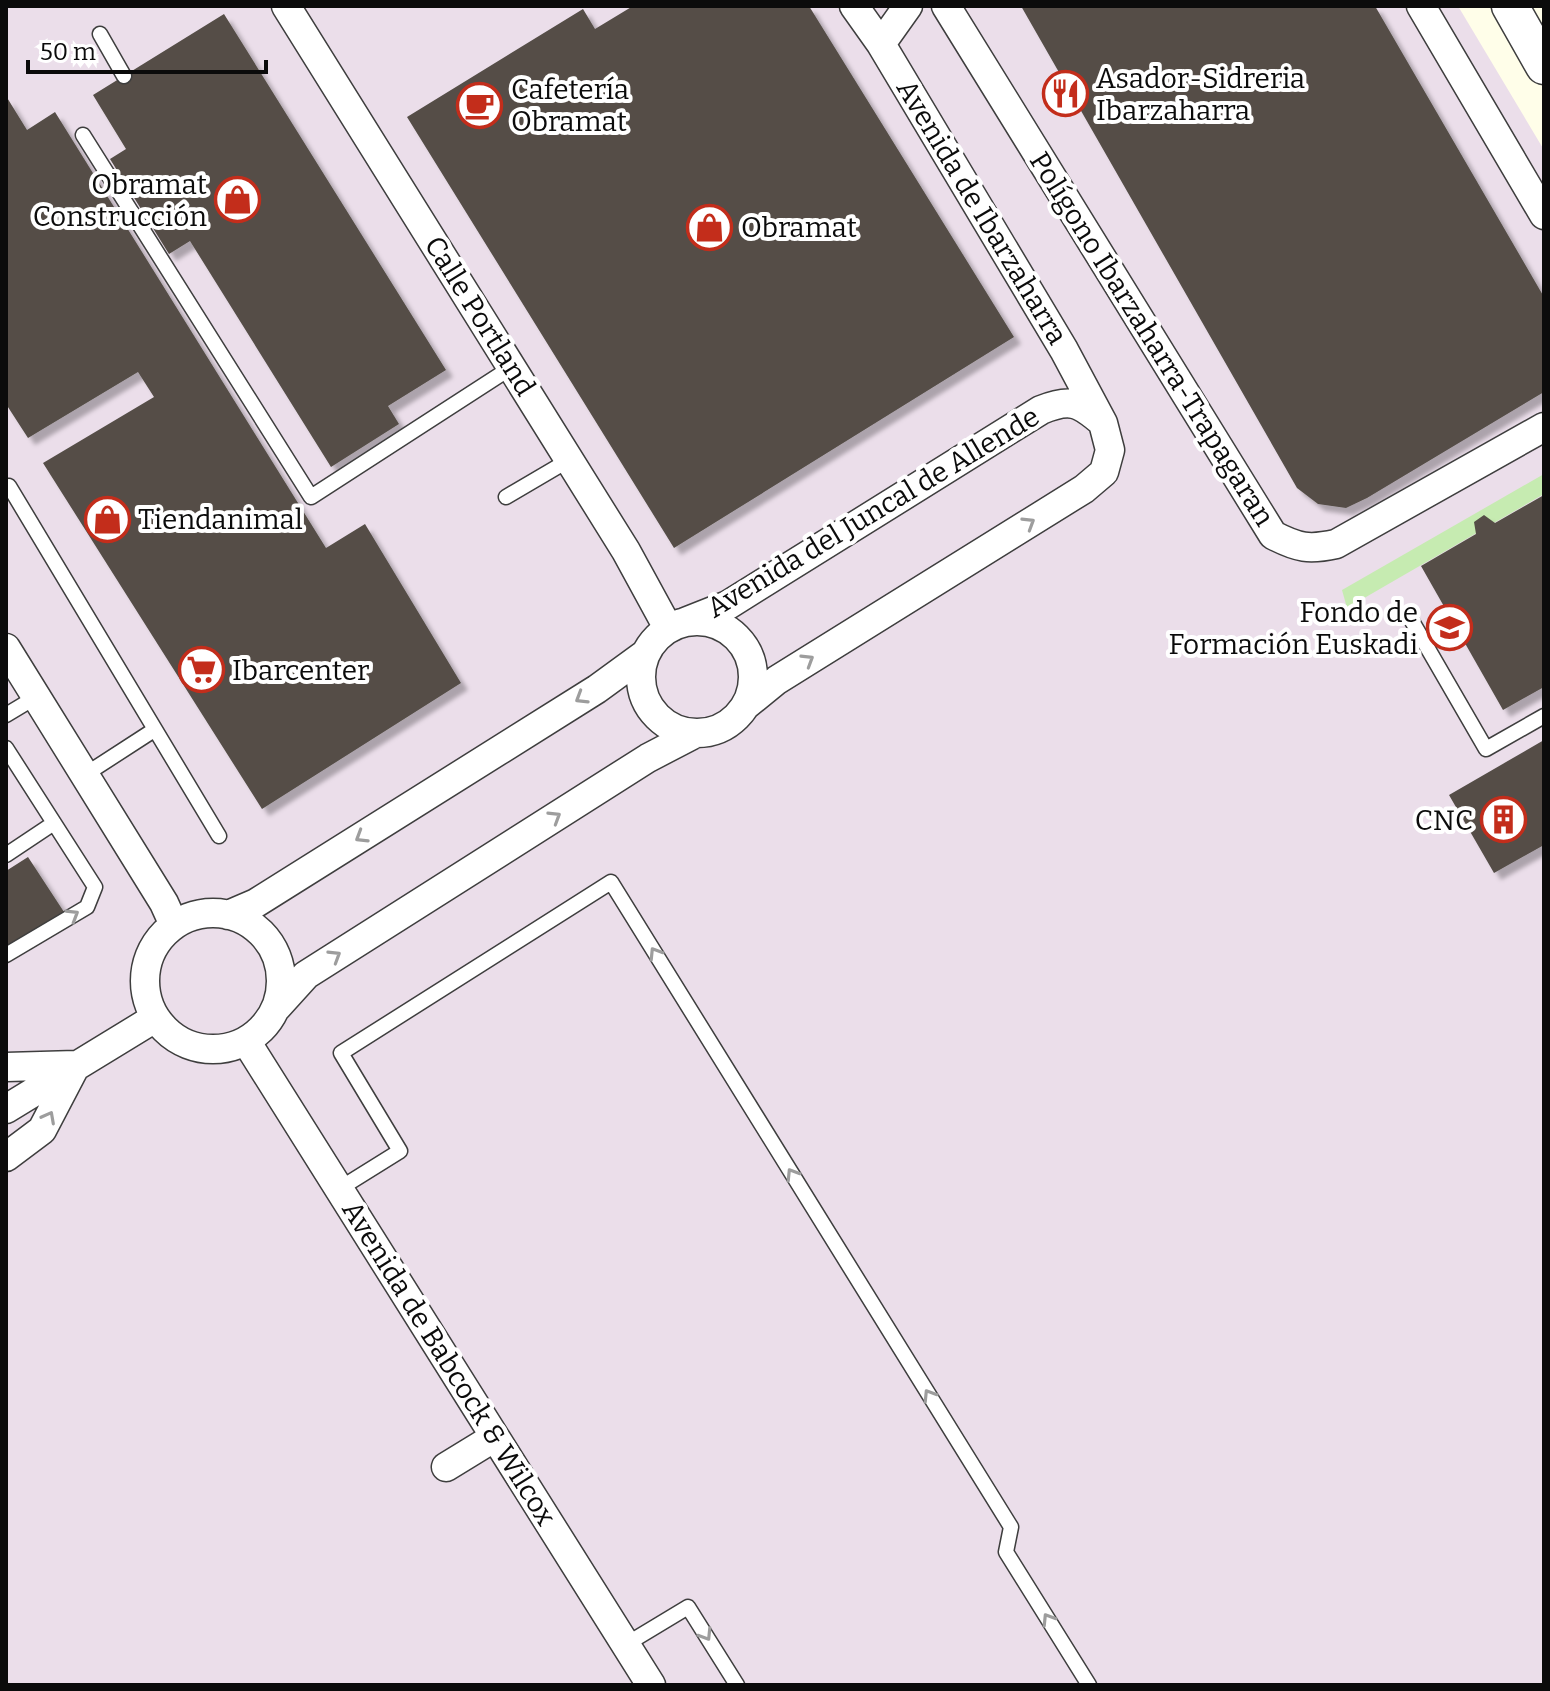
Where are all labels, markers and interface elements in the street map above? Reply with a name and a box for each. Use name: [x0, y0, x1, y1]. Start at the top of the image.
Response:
scale bar: [28, 24, 266, 74]
text: 50 m: [40, 38, 96, 66]
place label: Asador-Sidreria Ibarzaharra: [1096, 62, 1305, 127]
restaurant icon: Asador-Sidreria Ibarzaharra: [1041, 70, 1089, 118]
place label: Cafetería Obramat: [511, 73, 629, 138]
street label: Avenida de Ibarzaharra: [890, 74, 1074, 350]
cafe icon: Cafetería Obramat: [456, 81, 504, 129]
street label: Polígono Ibarzaharra-Trapagaran: [1023, 146, 1281, 532]
place label: Obramat Construcción: [33, 168, 207, 233]
shop icon: Obramat Construcción: [214, 176, 262, 224]
shop icon: Obramat: [686, 203, 734, 251]
place label: Obramat: [741, 211, 857, 244]
street label: Calle Portland: [418, 230, 542, 402]
street label: Avenida del Juncal de Allende: [701, 400, 1045, 624]
shop icon: Tiendanimal: [83, 495, 131, 543]
place label: Tiendanimal: [138, 503, 303, 536]
one-way arrow: [1020, 518, 1035, 533]
place label: Fondo de Formación Euskadi: [1169, 596, 1418, 661]
school or university icon: Fondo de Formación Euskadi: [1425, 604, 1473, 652]
supermarket icon: Ibarcenter: [177, 646, 225, 694]
place label: Ibarcenter: [232, 654, 369, 687]
one-way arrow: [799, 655, 814, 670]
one-way arrow: [576, 689, 590, 704]
building icon: CNC: [1480, 796, 1528, 844]
place label: CNC: [1415, 804, 1473, 837]
one-way arrow: [546, 811, 561, 826]
one-way arrow: [355, 827, 370, 842]
one-way arrow: [64, 909, 79, 925]
one-way arrow: [649, 947, 664, 962]
one-way arrow: [327, 951, 341, 966]
one-way arrow: [40, 1111, 55, 1126]
one-way arrow: [786, 1168, 801, 1183]
street label: Avenida de Babcock & Wilcox: [335, 1195, 563, 1532]
one-way arrow: [923, 1389, 939, 1404]
one-way arrow: [1042, 1613, 1057, 1628]
one-way arrow: [696, 1626, 711, 1641]

